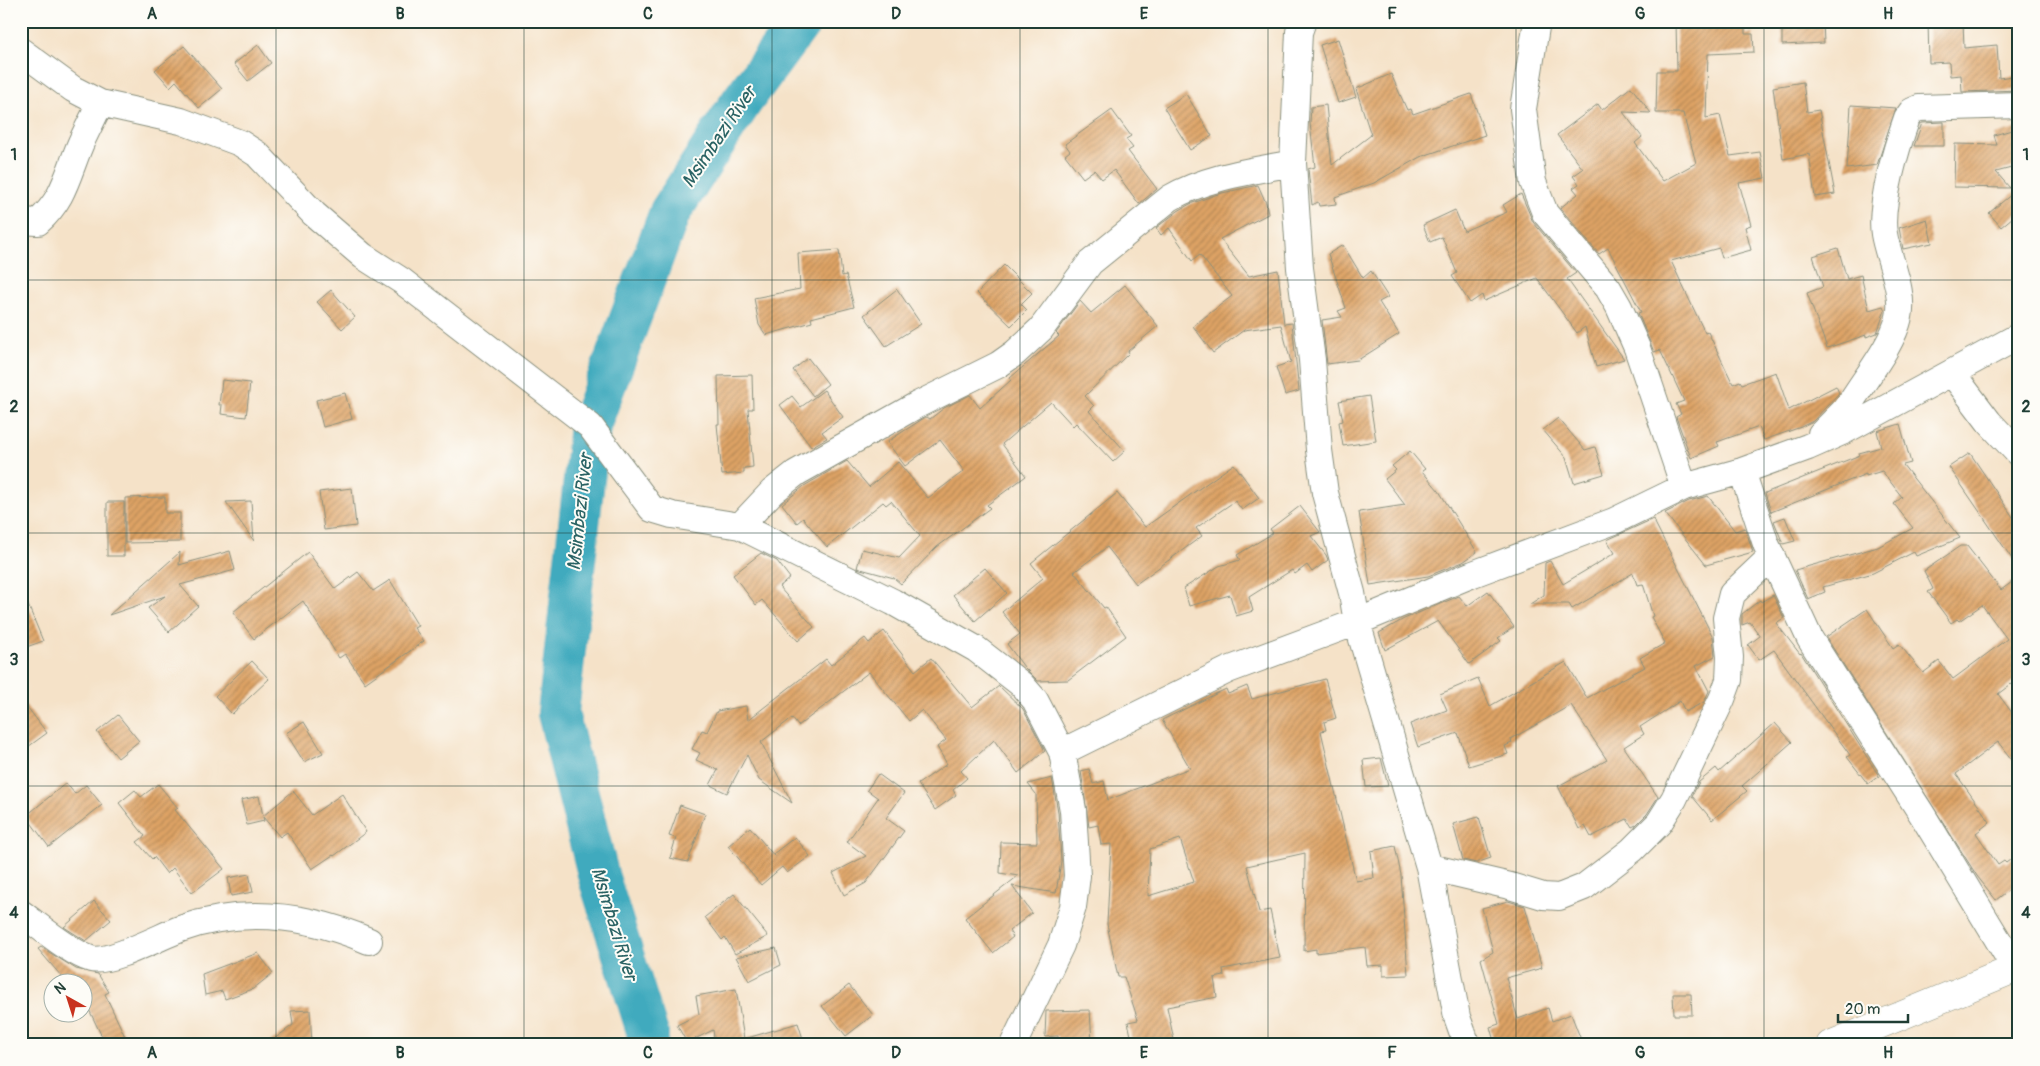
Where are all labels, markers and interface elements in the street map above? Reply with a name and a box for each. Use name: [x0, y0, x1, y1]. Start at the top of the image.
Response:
text: A: [147, 4, 158, 24]
text: B: [395, 4, 405, 24]
text: C: [643, 4, 653, 24]
text: D: [891, 4, 901, 24]
text: E: [1140, 4, 1149, 24]
text: F: [1387, 4, 1397, 24]
text: G: [1635, 4, 1646, 24]
text: H: [1883, 4, 1893, 24]
water label: Msimbazi River: [676, 80, 763, 192]
text: 1: [11, 145, 17, 165]
text: 1: [2023, 145, 2029, 165]
text: 2: [10, 397, 19, 417]
text: 2: [2022, 397, 2031, 417]
water label: Msimbazi River: [562, 450, 598, 572]
text: 3: [10, 650, 19, 670]
text: 3: [2022, 650, 2031, 670]
water label: Msimbazi River: [585, 864, 643, 986]
text: 4: [9, 903, 19, 923]
text: 4: [2021, 903, 2031, 923]
north arrow: [42, 974, 92, 1024]
text: N: [51, 979, 69, 998]
scale bar: [1838, 991, 1908, 1023]
text: 20 m: [1845, 1000, 1880, 1019]
text: A: [147, 1043, 158, 1063]
text: B: [395, 1043, 405, 1063]
text: C: [643, 1043, 653, 1063]
text: D: [891, 1043, 901, 1063]
text: E: [1140, 1043, 1149, 1063]
text: F: [1387, 1043, 1397, 1063]
text: G: [1635, 1043, 1646, 1063]
text: H: [1883, 1043, 1893, 1063]

